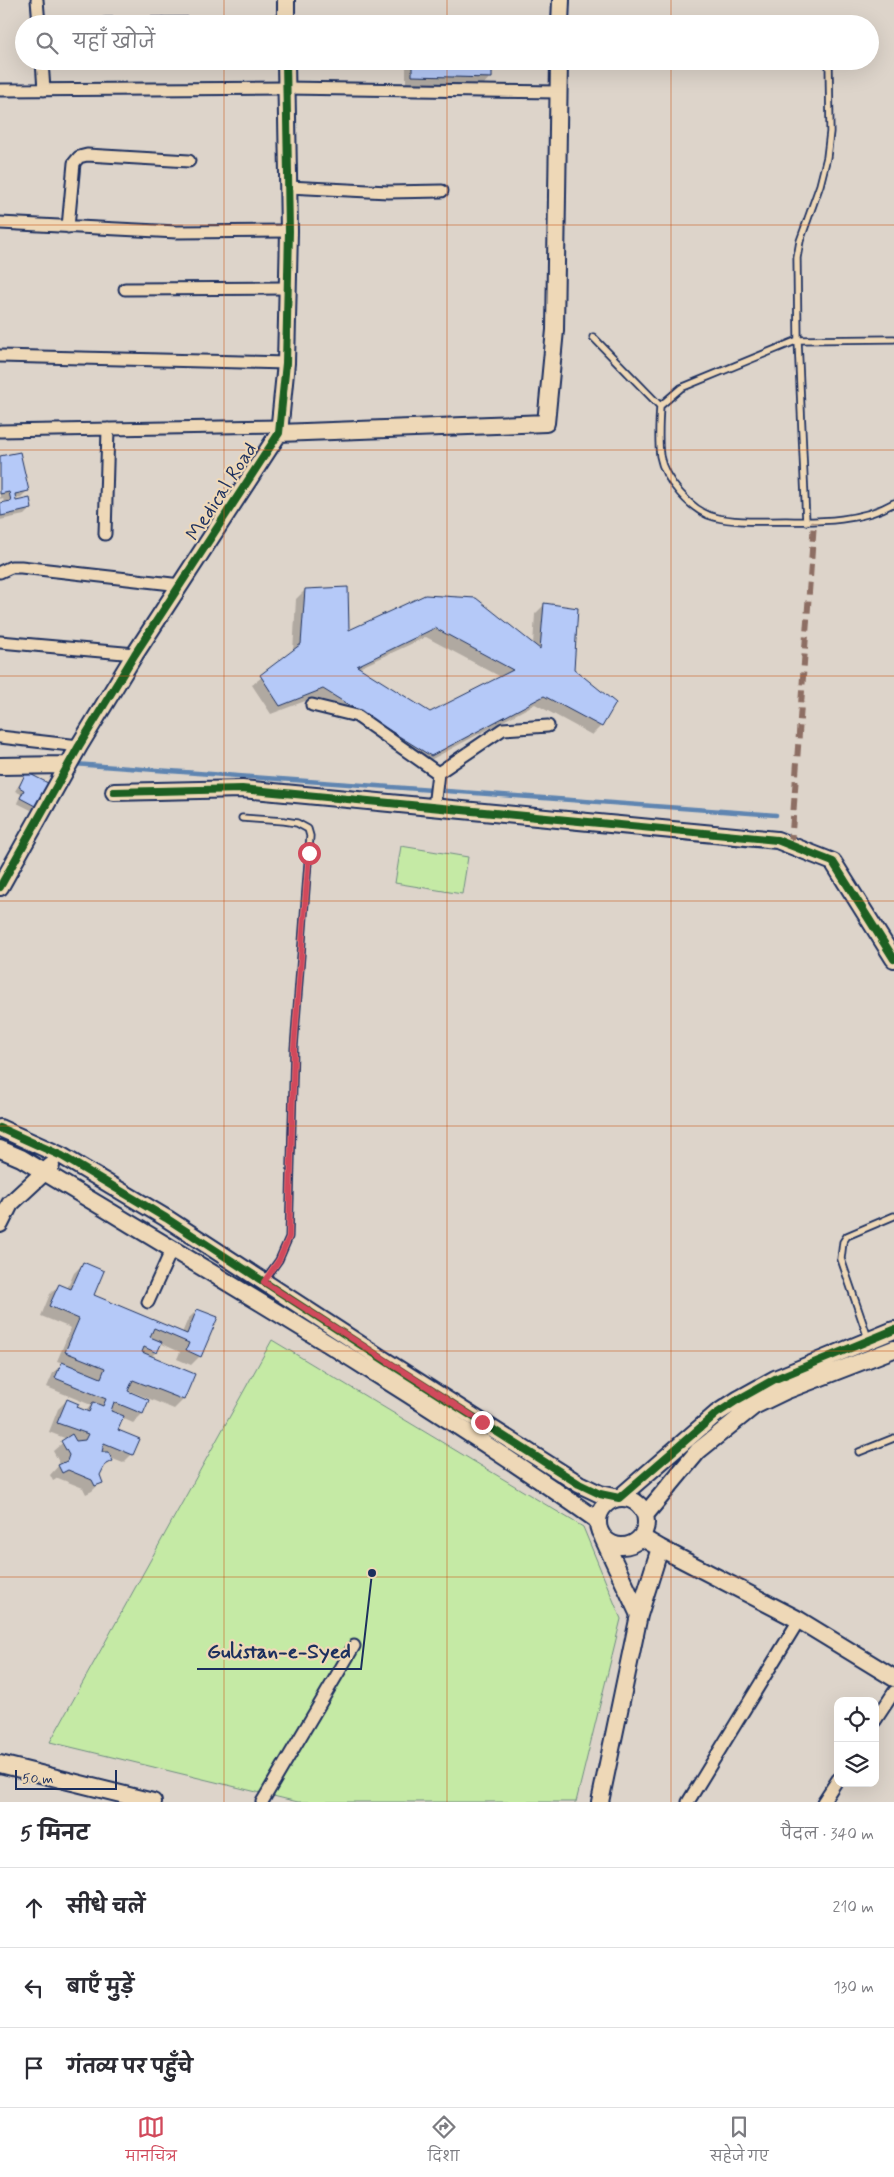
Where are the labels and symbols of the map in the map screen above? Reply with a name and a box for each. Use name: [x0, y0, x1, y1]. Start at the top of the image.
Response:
street label: Medical Road: [180, 438, 264, 546]
route start: [298, 842, 321, 865]
route end: [471, 1411, 494, 1434]
callout: Gulistan-e-Syed: [197, 1633, 361, 1669]
text: Gulistan-e-Syed: [207, 1638, 351, 1666]
scale bar: [15, 1767, 118, 1790]

